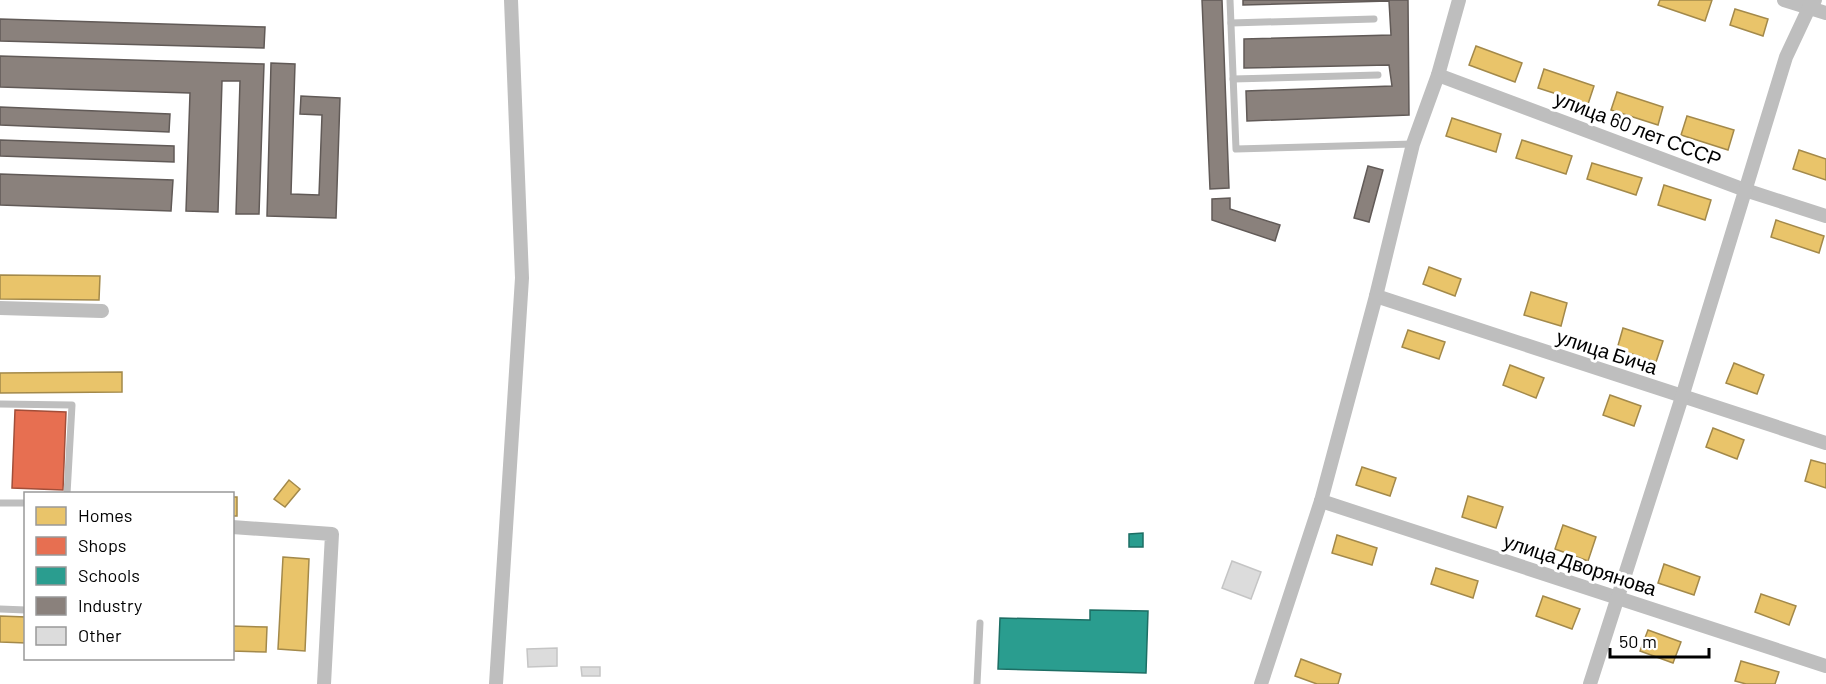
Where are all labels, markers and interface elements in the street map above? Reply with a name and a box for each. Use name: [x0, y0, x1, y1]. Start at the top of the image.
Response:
street label: улица 60 лет СССР: [1552, 85, 1725, 171]
street label: улица Бича: [1554, 323, 1662, 379]
legend: [24, 492, 234, 660]
text: Homes: [78, 504, 132, 526]
street label: улица Дворянова: [1501, 528, 1661, 600]
text: Shops: [78, 534, 127, 556]
text: Schools: [78, 564, 140, 586]
text: Industry: [78, 594, 142, 616]
scale bar: [1610, 621, 1709, 659]
text: Other: [78, 624, 122, 646]
text: 50 m: [1619, 630, 1657, 652]

